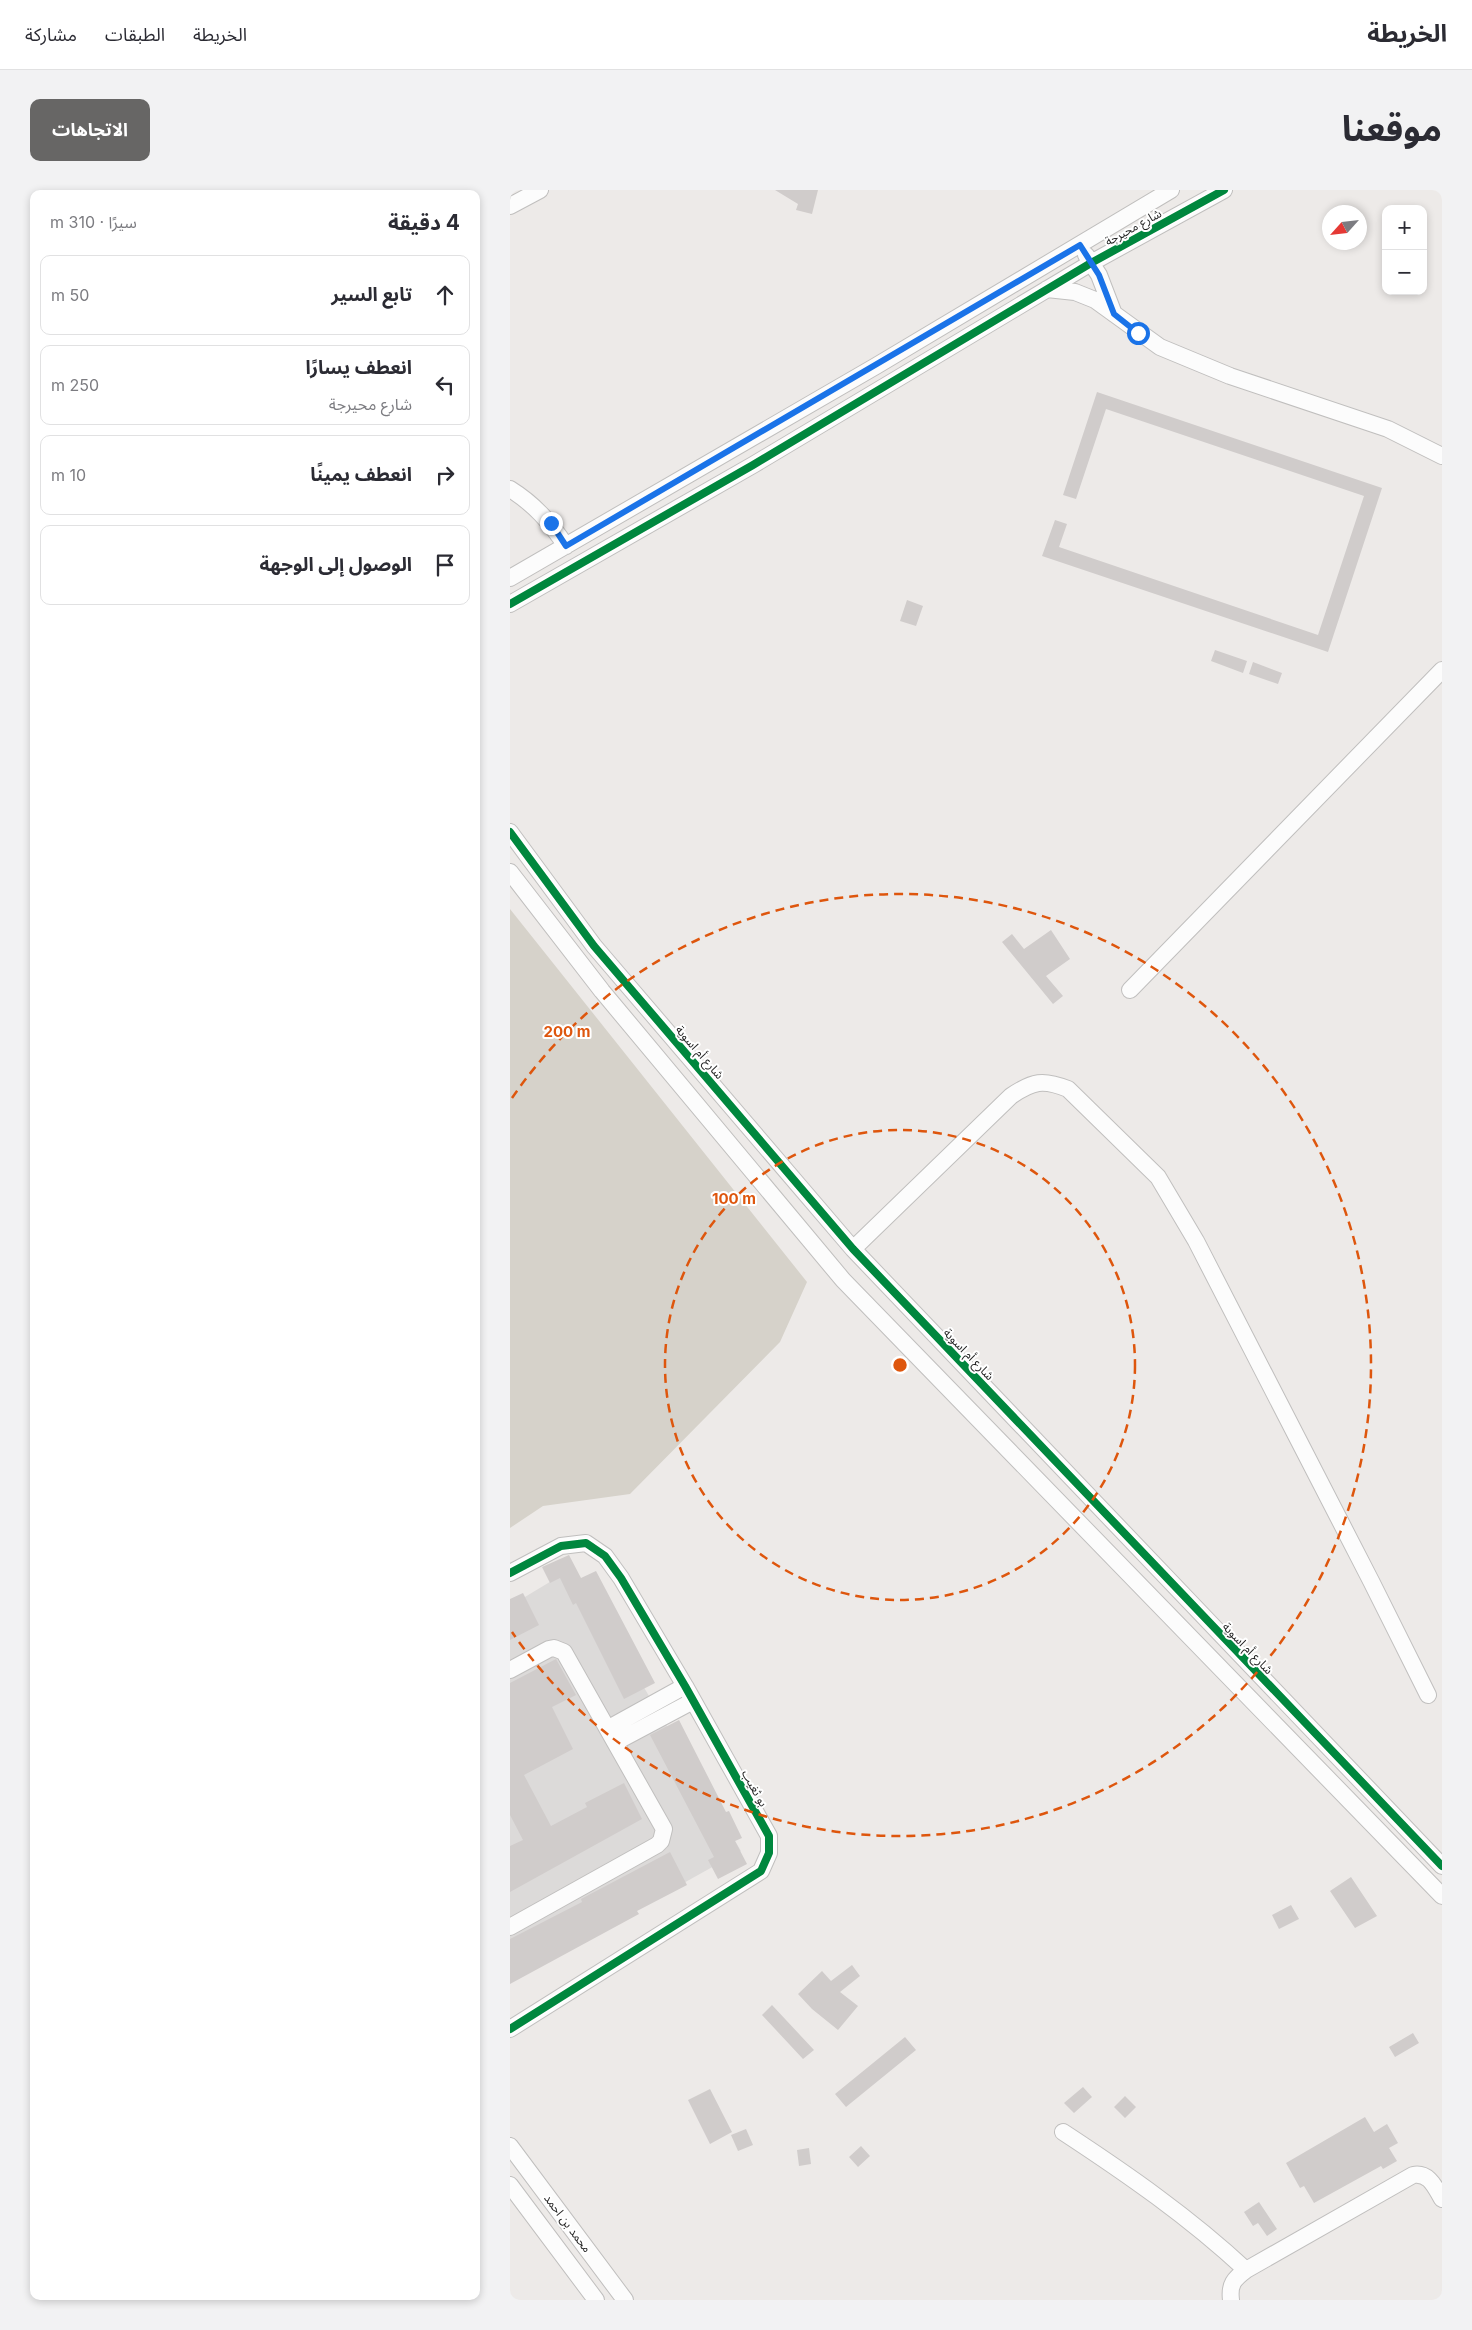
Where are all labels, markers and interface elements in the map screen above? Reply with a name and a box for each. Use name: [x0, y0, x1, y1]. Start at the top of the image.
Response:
text: الخريطة: [1367, 19, 1447, 48]
text: مشاركة: [25, 24, 77, 45]
text: الطبقات: [105, 24, 165, 45]
text: الخريطة: [193, 24, 247, 45]
button: الاتجاهات: [30, 99, 150, 161]
text: موقعنا: [1342, 107, 1442, 149]
street label: شارع محيرجة: [1102, 205, 1165, 250]
north arrow: [1322, 205, 1367, 250]
map controls: [1382, 205, 1427, 295]
button: +: [1382, 205, 1427, 250]
text: 4 دقيقة: [388, 210, 460, 235]
text: سيرًا · 310 m: [50, 212, 137, 232]
button: −: [1382, 250, 1427, 295]
icon: ahead: [431, 281, 459, 309]
text: تابع السير: [331, 283, 412, 306]
text: 50 m: [51, 285, 89, 305]
route start: [1127, 322, 1150, 345]
text: انعطف يسارًا: [305, 356, 412, 379]
icon: left: [431, 371, 459, 399]
text: 250 m: [51, 375, 99, 395]
text: شارع محيرجة: [329, 394, 412, 414]
icon: right: [431, 461, 459, 489]
text: انعطف يمينًا: [310, 463, 412, 486]
text: 10 m: [51, 465, 86, 485]
route end: [540, 512, 563, 535]
icon: arrive: [431, 551, 459, 579]
text: الوصول إلى الوجهة: [260, 553, 412, 576]
text: 200 m: [544, 1022, 590, 1041]
street label: شارع أم اسوية: [671, 1022, 727, 1083]
text: 100 m: [712, 1189, 756, 1208]
street label: شارع أم اسوية: [939, 1325, 997, 1384]
centre of rings: [891, 1356, 909, 1374]
street label: شارع أم اسوية: [1218, 1619, 1276, 1678]
street label: بو ثغيب: [739, 1767, 771, 1809]
street label: محمد بن احمد: [541, 2191, 595, 2255]

